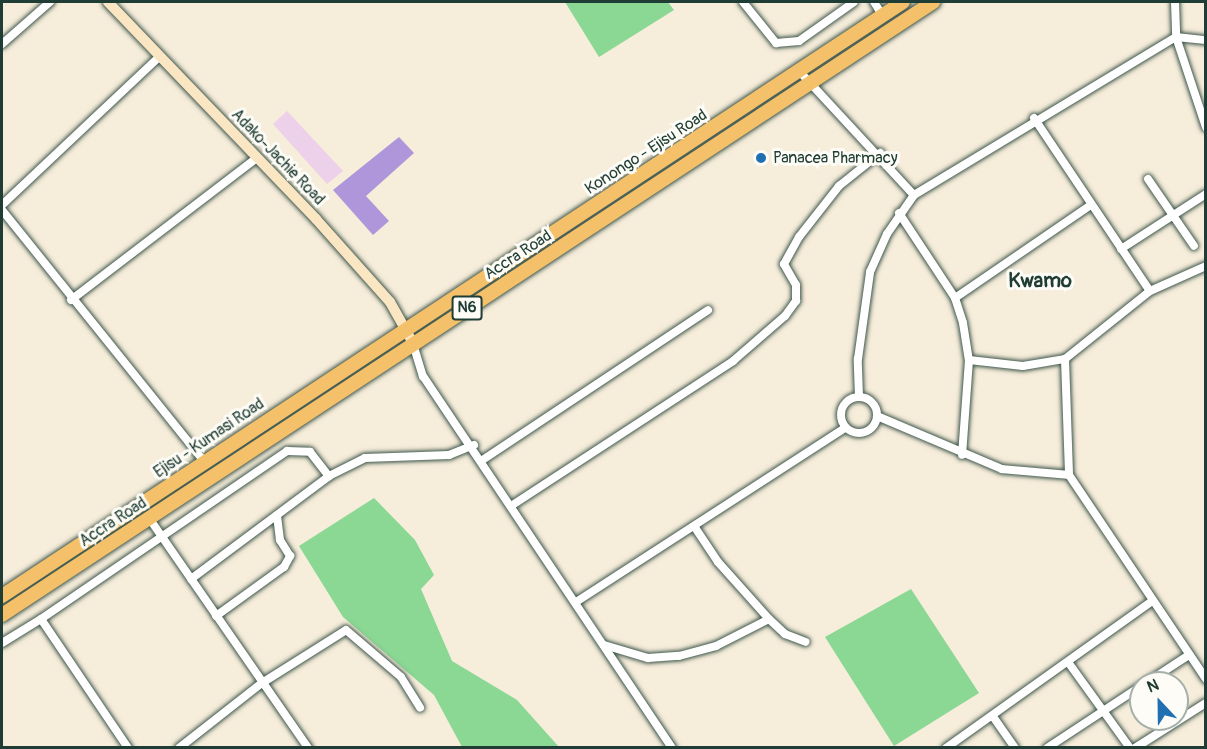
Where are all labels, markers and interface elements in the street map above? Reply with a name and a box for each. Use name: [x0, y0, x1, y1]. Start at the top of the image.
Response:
street label: Adako-Jachie Road: [227, 105, 329, 209]
street label: Konongo - Ejisu Road: [581, 105, 711, 199]
place label: Panacea Pharmacy: [773, 148, 898, 168]
marker: Panacea Pharmacy: [754, 151, 768, 165]
street label: Accra Road: [481, 226, 555, 284]
district label: Kwamo: [1008, 268, 1072, 292]
road number: N6: [450, 296, 484, 320]
street label: Ejisu - Kumasi Road: [150, 394, 268, 482]
street label: Accra Road: [76, 493, 150, 551]
north arrow: [1129, 671, 1189, 731]
text: N: [1144, 675, 1162, 697]

